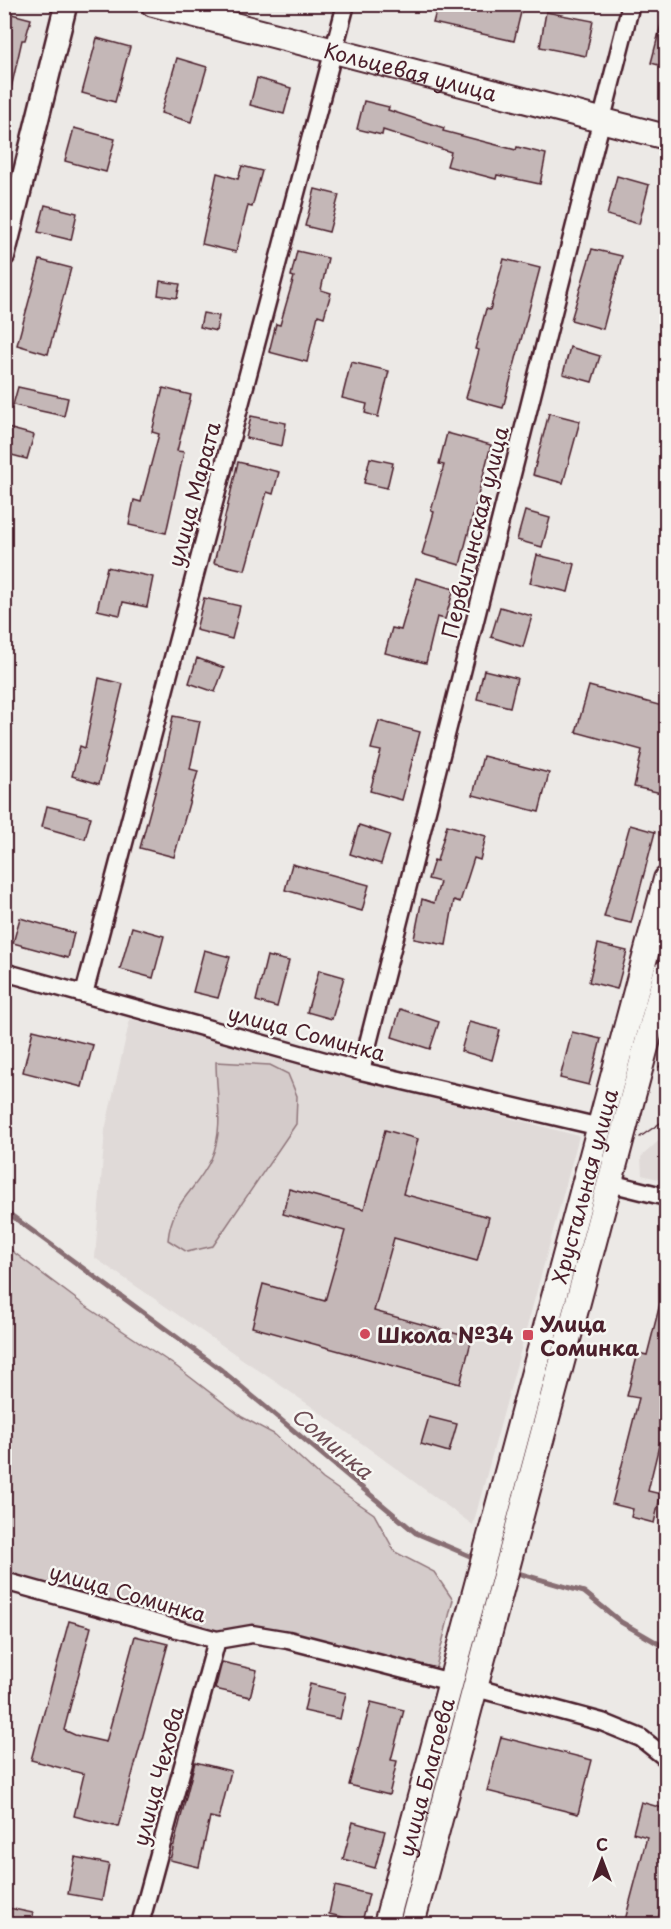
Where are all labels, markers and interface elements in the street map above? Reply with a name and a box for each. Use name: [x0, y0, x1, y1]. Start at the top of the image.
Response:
street label: Кольцевая улица: [320, 33, 501, 109]
street label: улица Марата: [158, 417, 228, 570]
street label: Первитинская улица: [432, 422, 516, 641]
street label: улица Соминка: [225, 996, 389, 1068]
street label: Хрустальная улица: [542, 1084, 625, 1287]
place label: Улица Соминка: [539, 1307, 639, 1363]
place label: Школа №34: [377, 1318, 513, 1350]
marker: Школа №34: [358, 1327, 372, 1341]
marker: Улица Соминка: [521, 1328, 535, 1342]
water label: Соминка: [285, 1398, 382, 1487]
street label: улица Соминка: [46, 1554, 210, 1630]
street label: улица Благоева: [389, 1694, 462, 1860]
street label: улица Чехова: [123, 1703, 191, 1849]
north arrow: [572, 1830, 632, 1890]
text: С: [596, 1832, 608, 1856]

